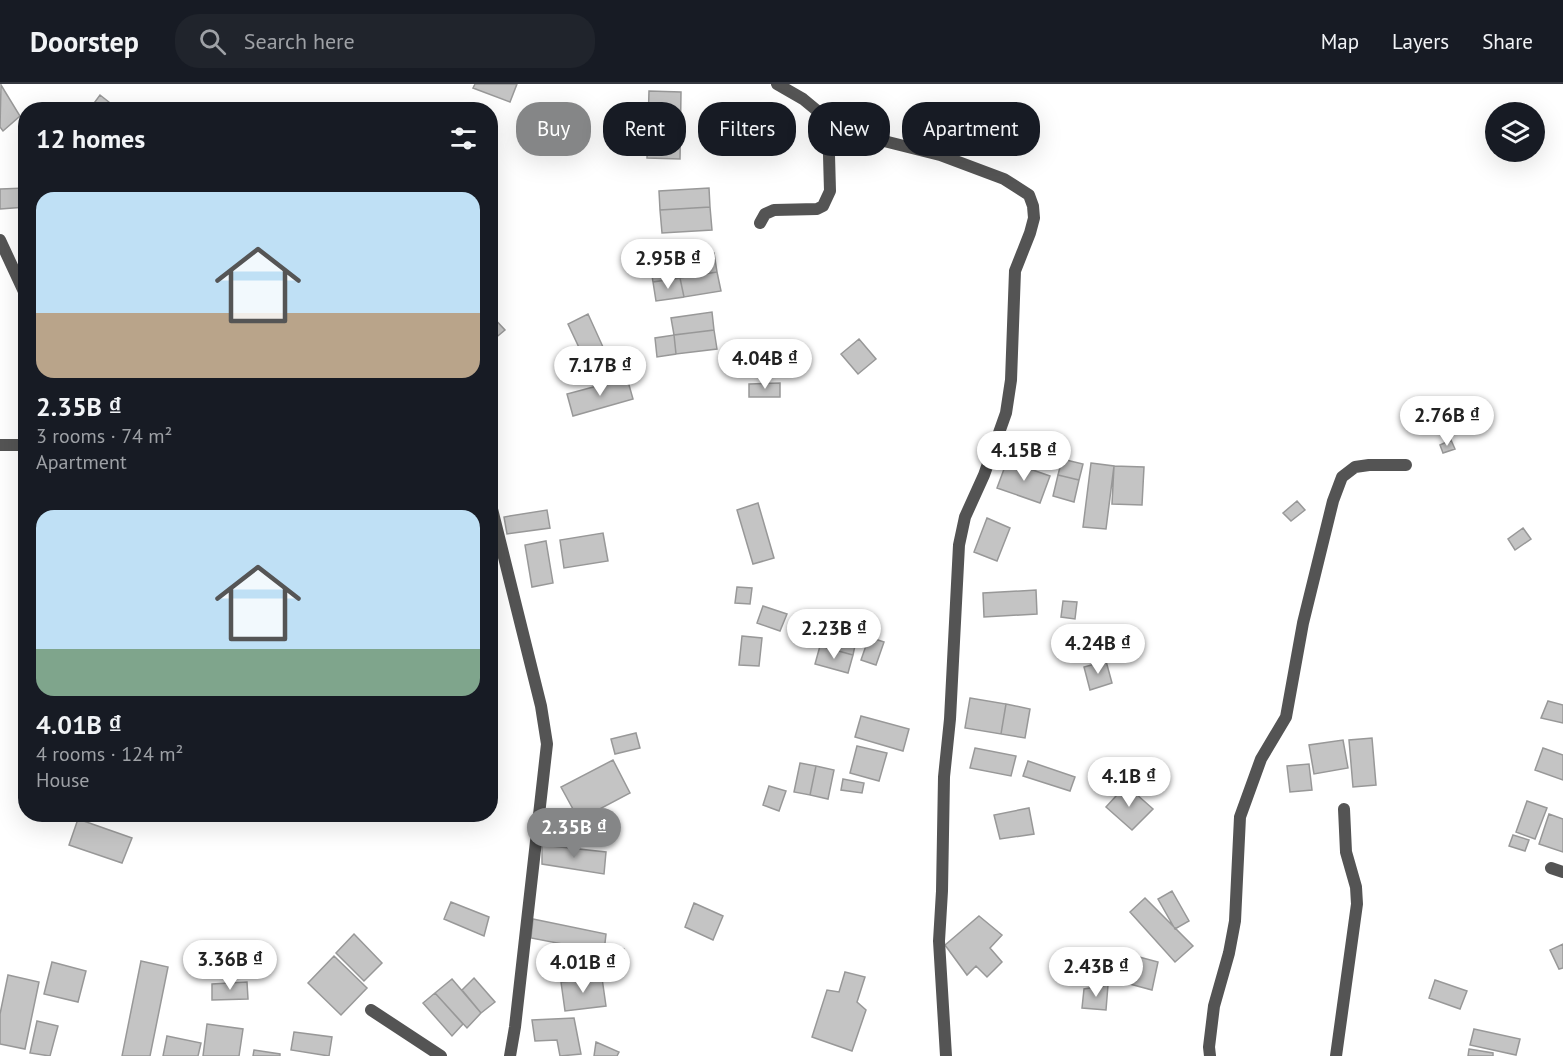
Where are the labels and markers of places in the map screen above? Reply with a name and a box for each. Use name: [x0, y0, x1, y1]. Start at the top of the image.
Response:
pin: 2.95B ₫: [613, 239, 723, 290]
pin: 4.04B ₫: [710, 339, 820, 390]
pin: 7.17B ₫: [545, 346, 655, 397]
pin: 2.76B ₫: [1392, 396, 1502, 447]
pin: 4.15B ₫: [969, 431, 1079, 482]
pin: 2.23B ₫: [779, 609, 889, 660]
pin: 4.24B ₫: [1043, 624, 1153, 675]
pin: 4.1B ₫: [1080, 757, 1178, 808]
pin: 2.35B ₫: [519, 808, 629, 859]
pin: 3.36B ₫: [175, 940, 285, 991]
pin: 4.01B ₫: [528, 943, 638, 994]
pin: 2.43B ₫: [1041, 947, 1151, 998]

